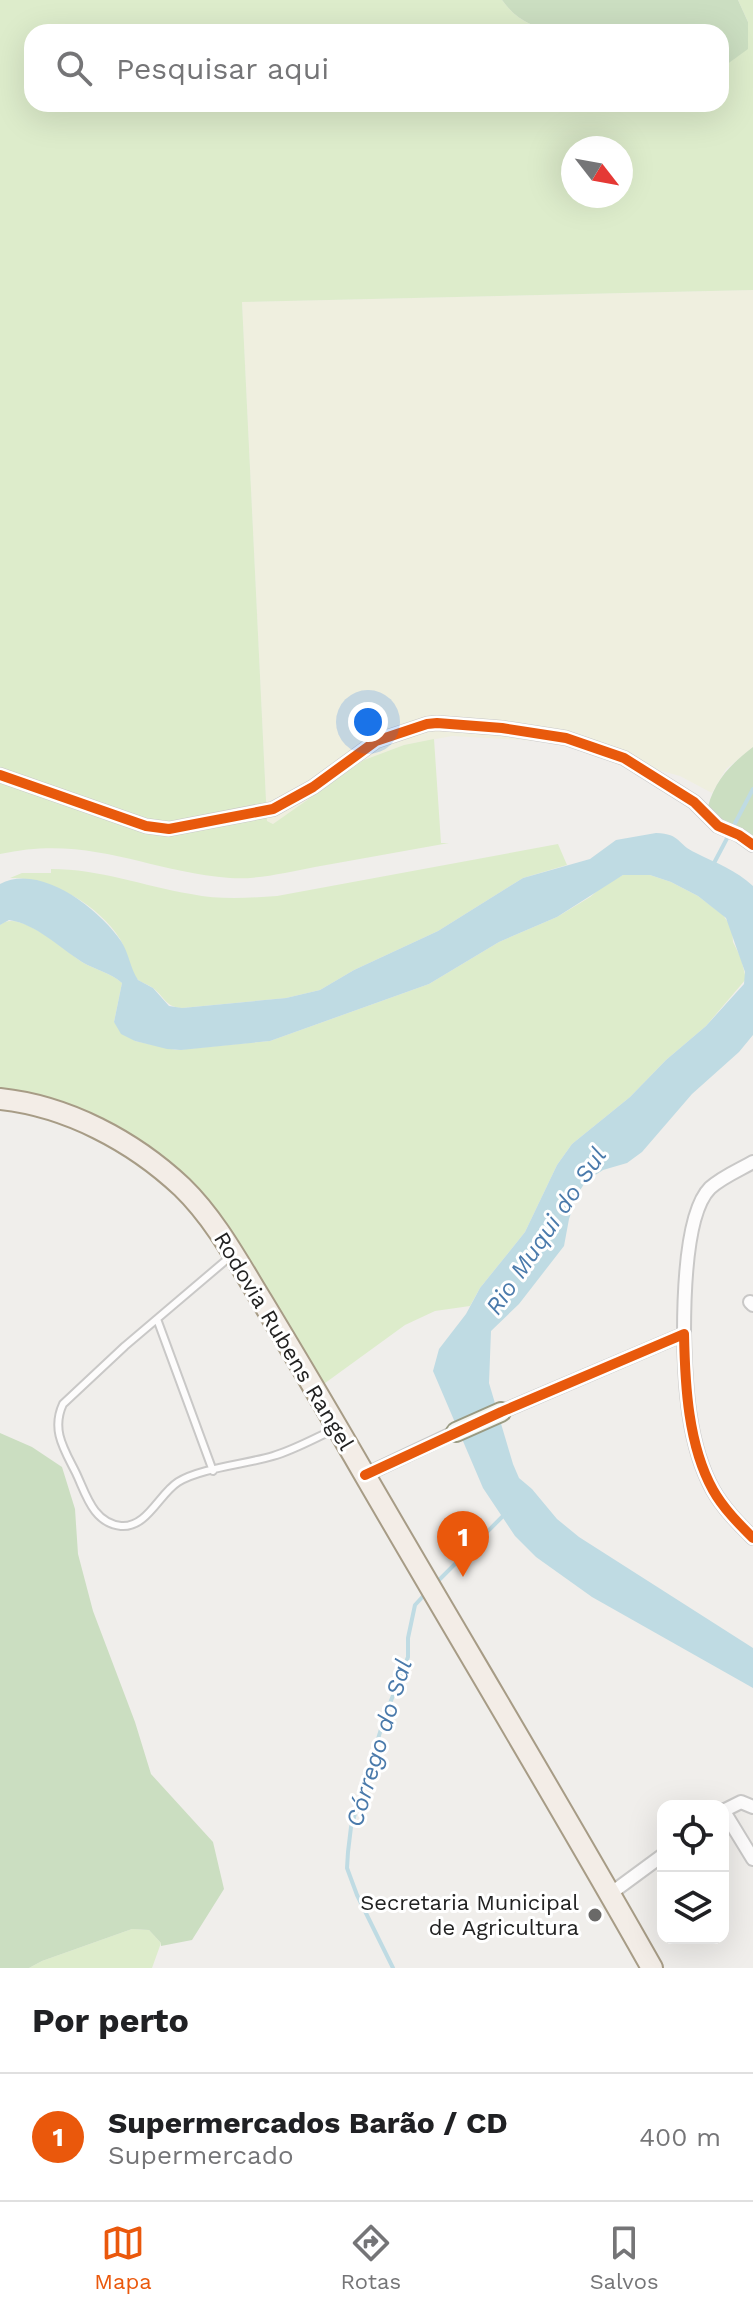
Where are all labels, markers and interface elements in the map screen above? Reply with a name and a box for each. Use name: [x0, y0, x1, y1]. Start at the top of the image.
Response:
search box: [24, 24, 729, 112]
icon: search: [52, 46, 96, 90]
text: Pesquisar aqui: [116, 51, 329, 86]
north arrow: [561, 136, 633, 208]
your location: [348, 702, 388, 742]
water label: Rio Muqui do Sul: [480, 1142, 612, 1320]
street label: Rodovia Rubens Rangel: [209, 1227, 359, 1455]
pin: 1: [437, 1511, 489, 1577]
water label: Córrego do Sal: [340, 1656, 418, 1830]
map controls: [657, 1800, 729, 1944]
button: locate: [657, 1800, 729, 1872]
button: layers: [657, 1872, 729, 1944]
place label: Secretaria Municipal de Agricultura: [360, 1890, 579, 1940]
marker: Secretaria Municipal de Agricultura: [586, 1906, 604, 1924]
text: Por perto: [32, 2000, 189, 2040]
text: Supermercados Barão / CD: [108, 2105, 508, 2140]
text: 1: [52, 2122, 64, 2152]
text: 400 m: [639, 2122, 721, 2152]
text: Supermercado: [108, 2140, 294, 2170]
tab: Mapa: [94, 2221, 152, 2294]
tab: Rotas: [340, 2221, 401, 2294]
tab: Salvos: [590, 2221, 659, 2294]

